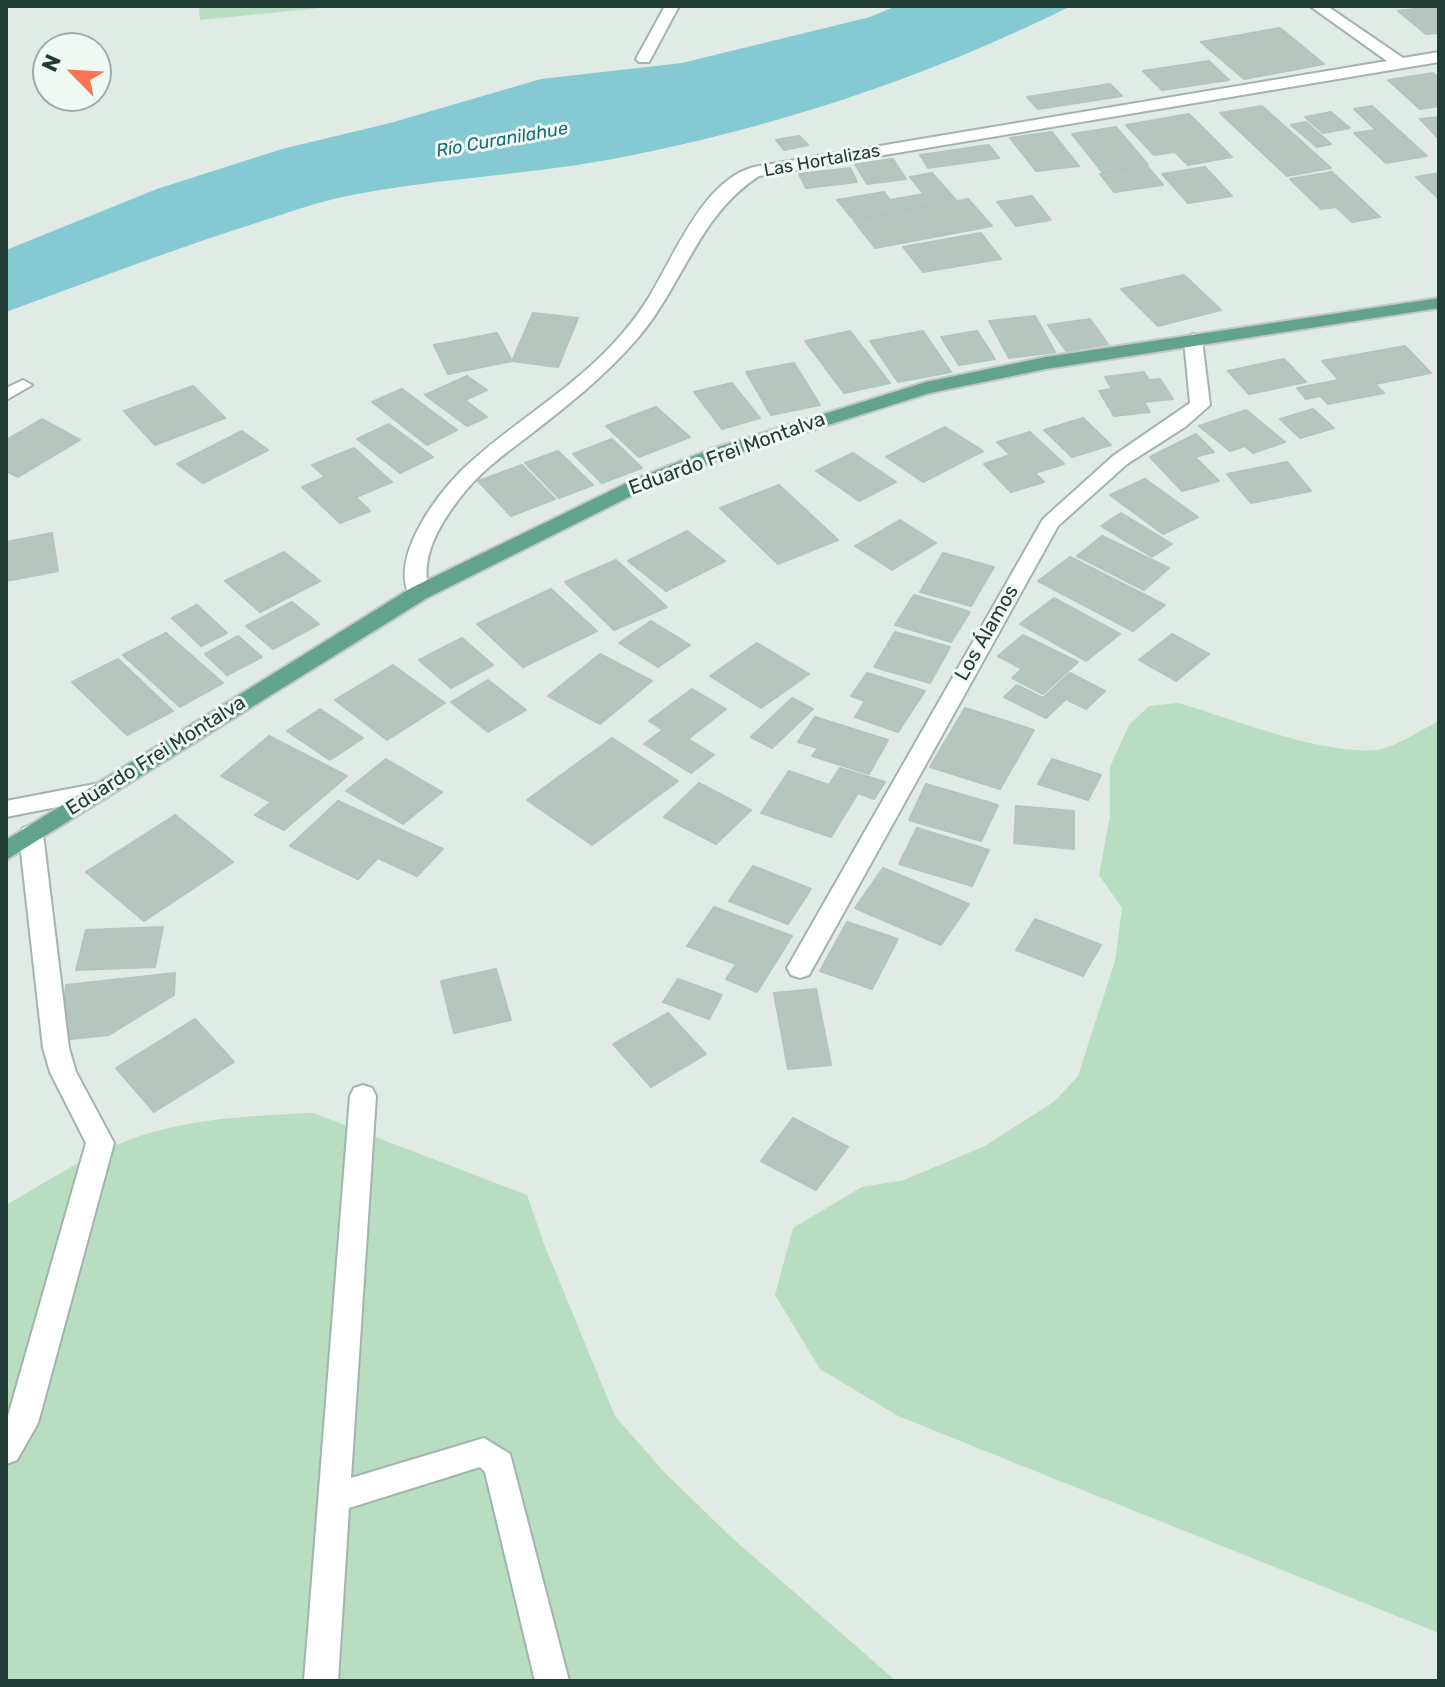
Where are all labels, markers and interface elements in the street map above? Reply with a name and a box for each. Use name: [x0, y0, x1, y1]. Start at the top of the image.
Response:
north arrow: [32, 32, 112, 112]
text: N: [36, 50, 67, 76]
water label: Río Curanilahue: [435, 118, 569, 162]
street label: Las Hortalizas: [762, 140, 882, 182]
street label: Eduardo Frei Montalva: [626, 407, 828, 501]
street label: Los Álamos: [950, 581, 1024, 685]
street label: Eduardo Frei Montalva: [62, 691, 250, 821]

